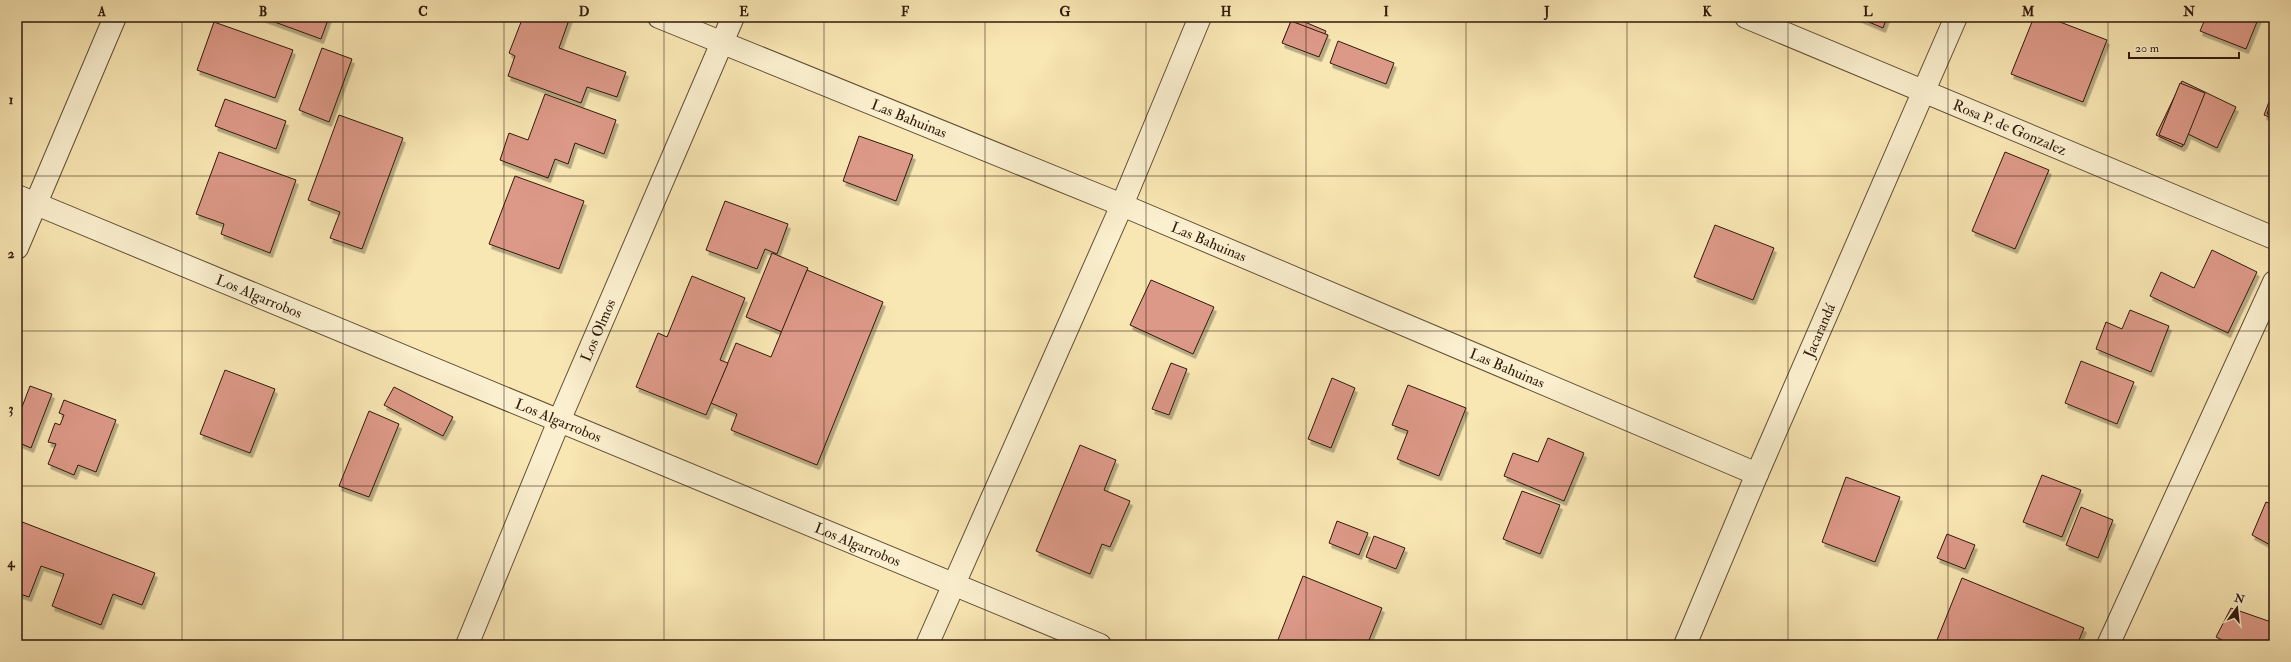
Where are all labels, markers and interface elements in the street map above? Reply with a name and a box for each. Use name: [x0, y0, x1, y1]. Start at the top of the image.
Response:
text: A: [97, 4, 107, 20]
text: B: [259, 4, 267, 20]
text: C: [418, 4, 428, 20]
text: D: [579, 4, 590, 20]
text: E: [739, 4, 749, 20]
text: F: [901, 4, 910, 20]
text: G: [1060, 4, 1071, 20]
text: H: [1221, 4, 1232, 20]
text: I: [1383, 4, 1389, 20]
text: J: [1543, 4, 1550, 21]
text: K: [1702, 4, 1712, 20]
text: L: [1863, 4, 1873, 20]
text: M: [2021, 4, 2035, 20]
text: N: [2182, 4, 2195, 20]
scale bar: [2129, 34, 2239, 60]
text: 20 m: [2135, 41, 2160, 56]
text: 1: [9, 92, 14, 108]
street label: Las Bahuinas: [868, 95, 950, 143]
street label: Rosa P. de Gonzalez: [1950, 96, 2069, 160]
street label: Las Bahuinas: [1168, 218, 1249, 267]
text: 2: [8, 246, 15, 262]
street label: Los Algarrobos: [213, 270, 305, 323]
street label: Los Olmos: [577, 296, 620, 365]
street label: Jacarandá: [1799, 300, 1840, 362]
street label: Las Bahuinas: [1466, 344, 1547, 393]
street label: Los Algarrobos: [512, 395, 604, 447]
text: 3: [9, 401, 14, 417]
street label: Los Algarrobos: [811, 519, 903, 571]
text: 4: [6, 555, 15, 571]
north arrow: [2217, 588, 2257, 628]
text: N: [2232, 591, 2247, 607]

